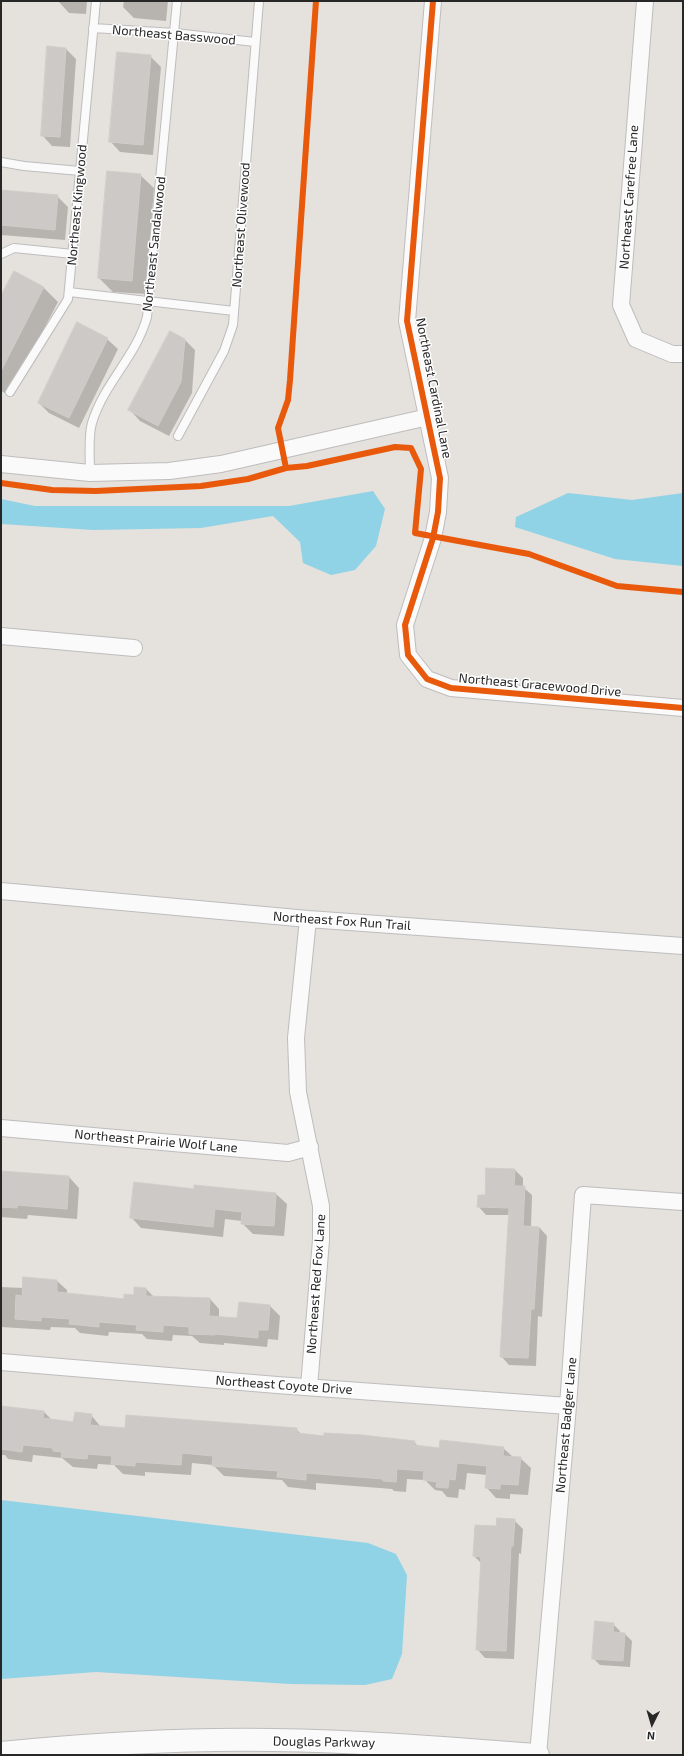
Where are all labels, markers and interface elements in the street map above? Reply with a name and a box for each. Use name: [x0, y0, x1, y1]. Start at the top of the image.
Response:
street label: Northeast Basswood: [111, 22, 237, 48]
street label: Northeast Carefree Lane: [616, 124, 642, 270]
street label: Northeast Kingwood: [64, 144, 90, 266]
street label: Northeast Olivewood: [229, 162, 253, 288]
street label: Northeast Sandalwood: [139, 176, 169, 312]
street label: Northeast Cardinal Lane: [413, 316, 455, 460]
street label: Northeast Gracewood Drive: [458, 670, 622, 700]
street label: Northeast Fox Run Trail: [272, 908, 412, 934]
street label: Northeast Prairie Wolf Lane: [74, 1126, 238, 1156]
street label: Northeast Red Fox Lane: [303, 1213, 329, 1355]
street label: Northeast Badger Lane: [552, 1357, 580, 1493]
street label: Northeast Coyote Drive: [215, 1372, 353, 1398]
north arrow: [632, 1704, 672, 1744]
text: N: [646, 1730, 655, 1743]
street label: Douglas Parkway: [273, 1733, 375, 1751]

